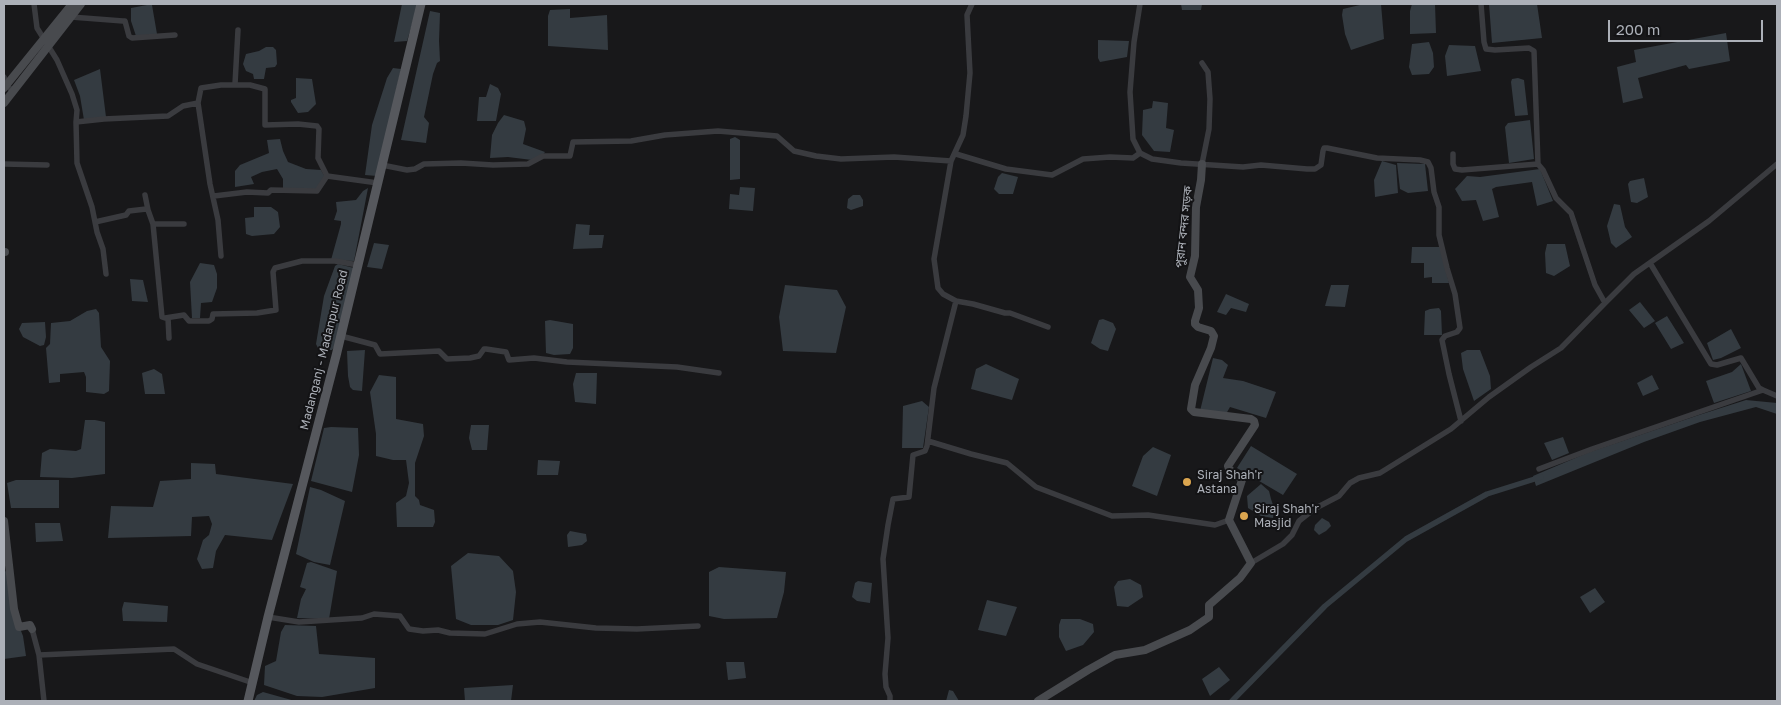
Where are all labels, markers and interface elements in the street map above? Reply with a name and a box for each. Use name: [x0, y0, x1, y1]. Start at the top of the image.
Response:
scale bar: [1611, 10, 1766, 42]
text: 200 m: [1616, 20, 1660, 38]
street label: পুরান বন্দর সড়ক: [1173, 185, 1195, 269]
street label: Madanganj - Madanpur Road: [297, 269, 351, 431]
place label: Siraj Shah'r Astana: [1197, 468, 1262, 496]
marker: Siraj Shah'r Astana: [1181, 476, 1193, 488]
place label: Siraj Shah'r Masjid: [1254, 502, 1319, 530]
marker: Siraj Shah'r Masjid: [1238, 510, 1250, 522]

